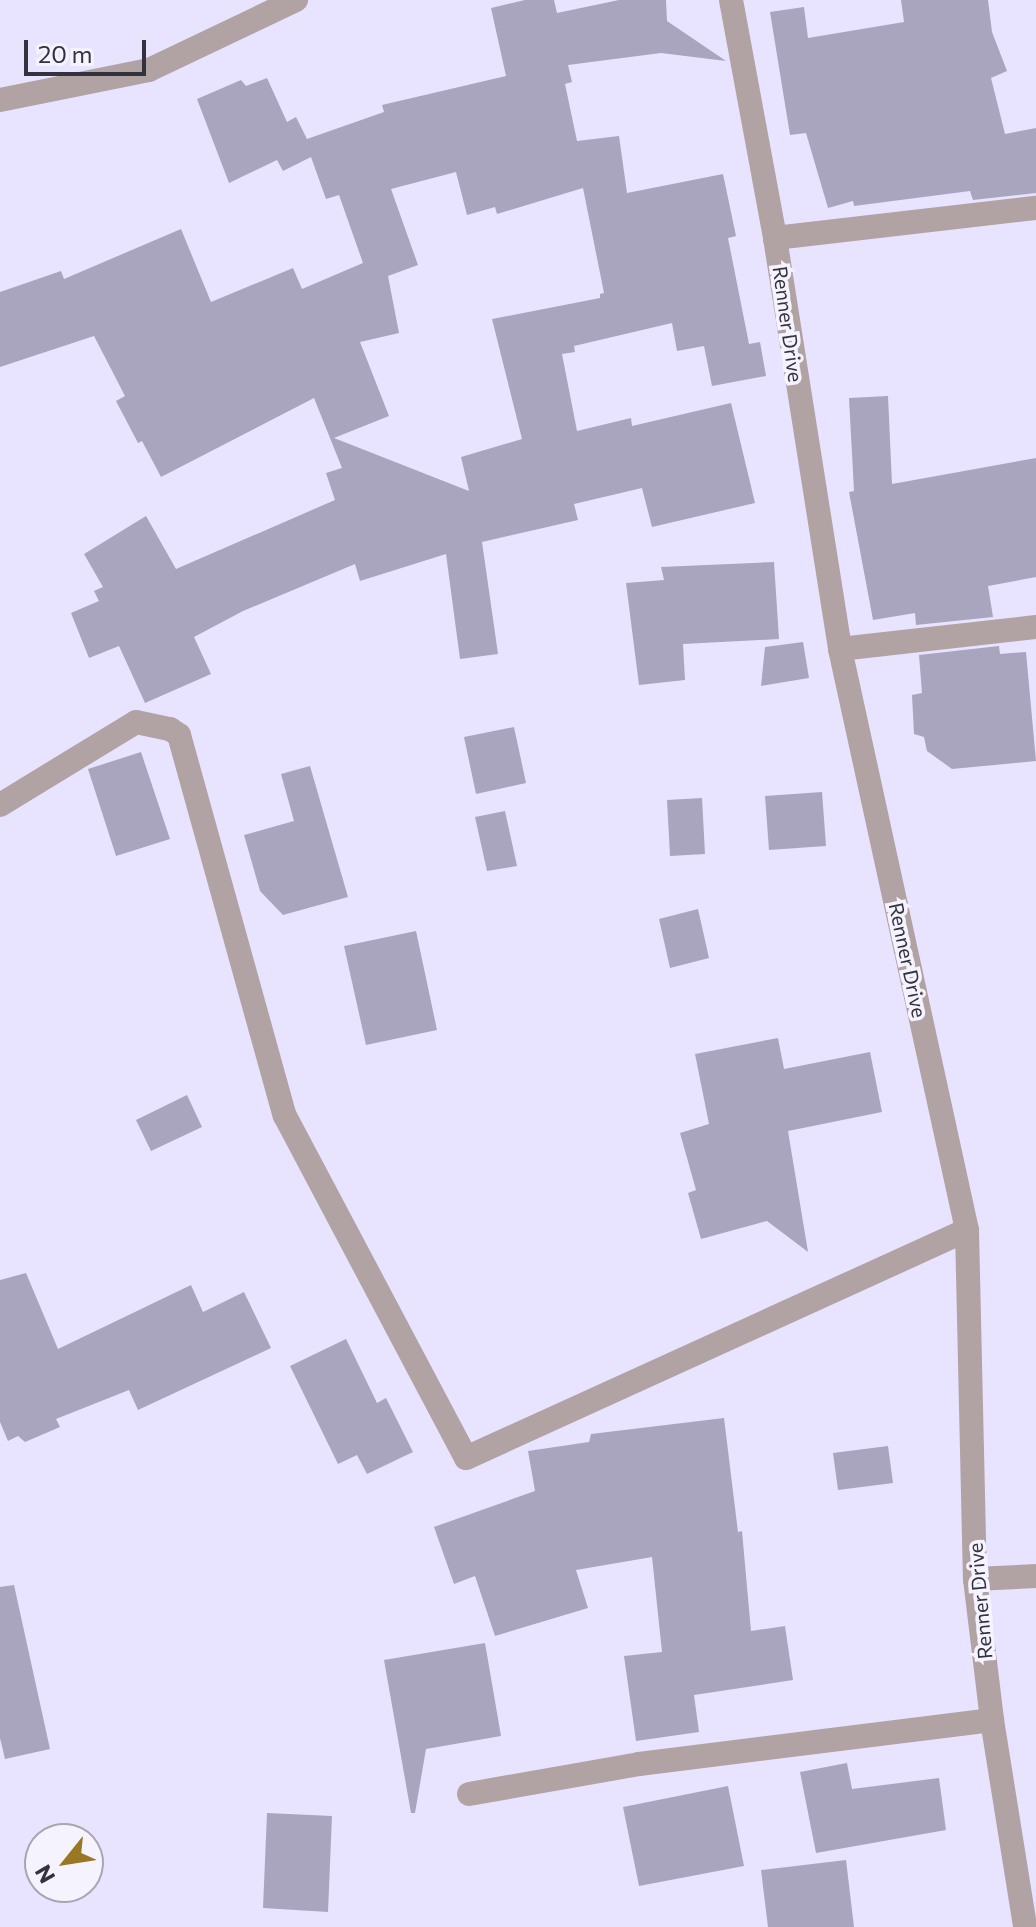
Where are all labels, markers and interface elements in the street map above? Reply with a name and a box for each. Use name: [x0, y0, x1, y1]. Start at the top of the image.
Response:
scale bar: [28, 24, 150, 74]
text: 20 m: [38, 39, 92, 68]
street label: Renner Drive: [768, 264, 808, 384]
street label: Renner Drive: [884, 900, 932, 1020]
street label: Renner Drive: [963, 1542, 997, 1660]
north arrow: [24, 1823, 104, 1903]
text: N: [29, 1860, 60, 1888]

